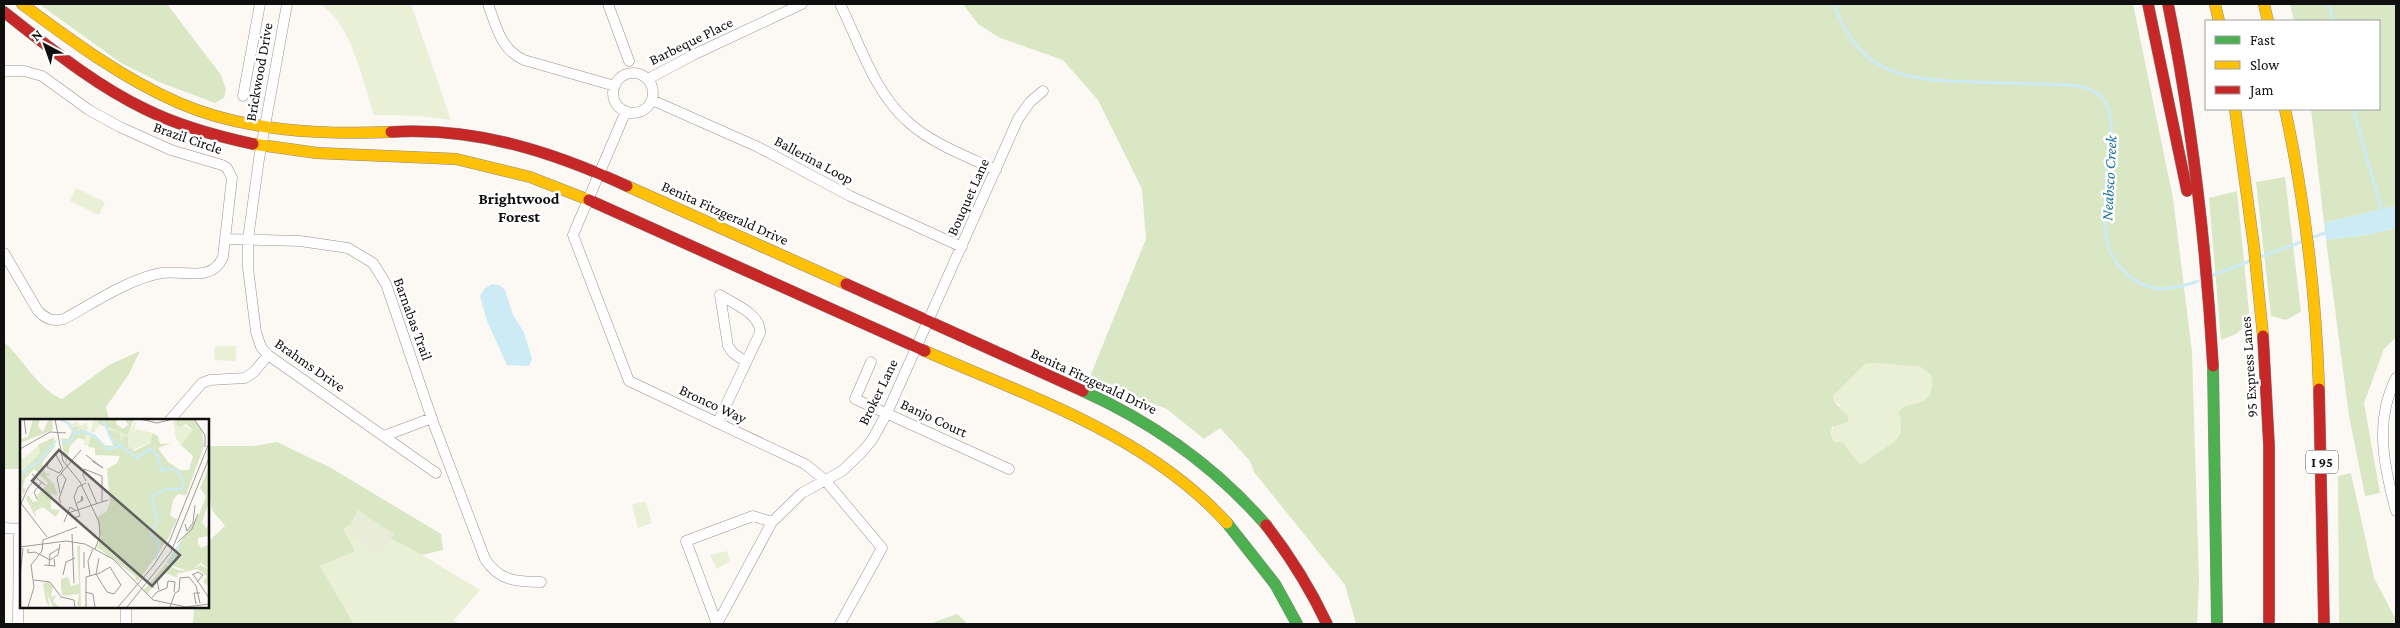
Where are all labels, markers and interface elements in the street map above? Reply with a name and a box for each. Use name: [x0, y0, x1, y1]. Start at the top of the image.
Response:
street label: Barbeque Place: [647, 14, 736, 69]
north arrow: [20, 20, 70, 70]
legend: [2205, 20, 2380, 110]
street label: Brickwood Drive: [242, 21, 276, 122]
text: N: [28, 26, 46, 44]
text: Fast: [2250, 32, 2276, 48]
text: Slow: [2250, 57, 2280, 73]
text: Jam: [2248, 82, 2273, 99]
street label: Brazil Circle: [151, 119, 225, 157]
street label: Ballerina Loop: [771, 133, 856, 188]
water label: Neabsco Creek: [2098, 134, 2120, 221]
street label: Bouquet Lane: [944, 156, 993, 238]
street label: Benita Fitzgerald Drive: [659, 178, 791, 249]
district label: Brightwood Forest: [478, 190, 560, 225]
street label: Barnabas Trail: [391, 275, 435, 363]
street label: 95 Express Lanes: [2237, 316, 2262, 418]
street label: Brahms Drive: [272, 335, 348, 395]
street label: Benita Fitzgerald Drive: [1028, 345, 1160, 418]
street label: Broker Lane: [855, 356, 901, 428]
street label: Bronco Way: [677, 382, 749, 427]
street label: Banjo Court: [898, 396, 971, 442]
inset map: [20, 419, 209, 608]
road number: I 95: [2306, 451, 2338, 474]

